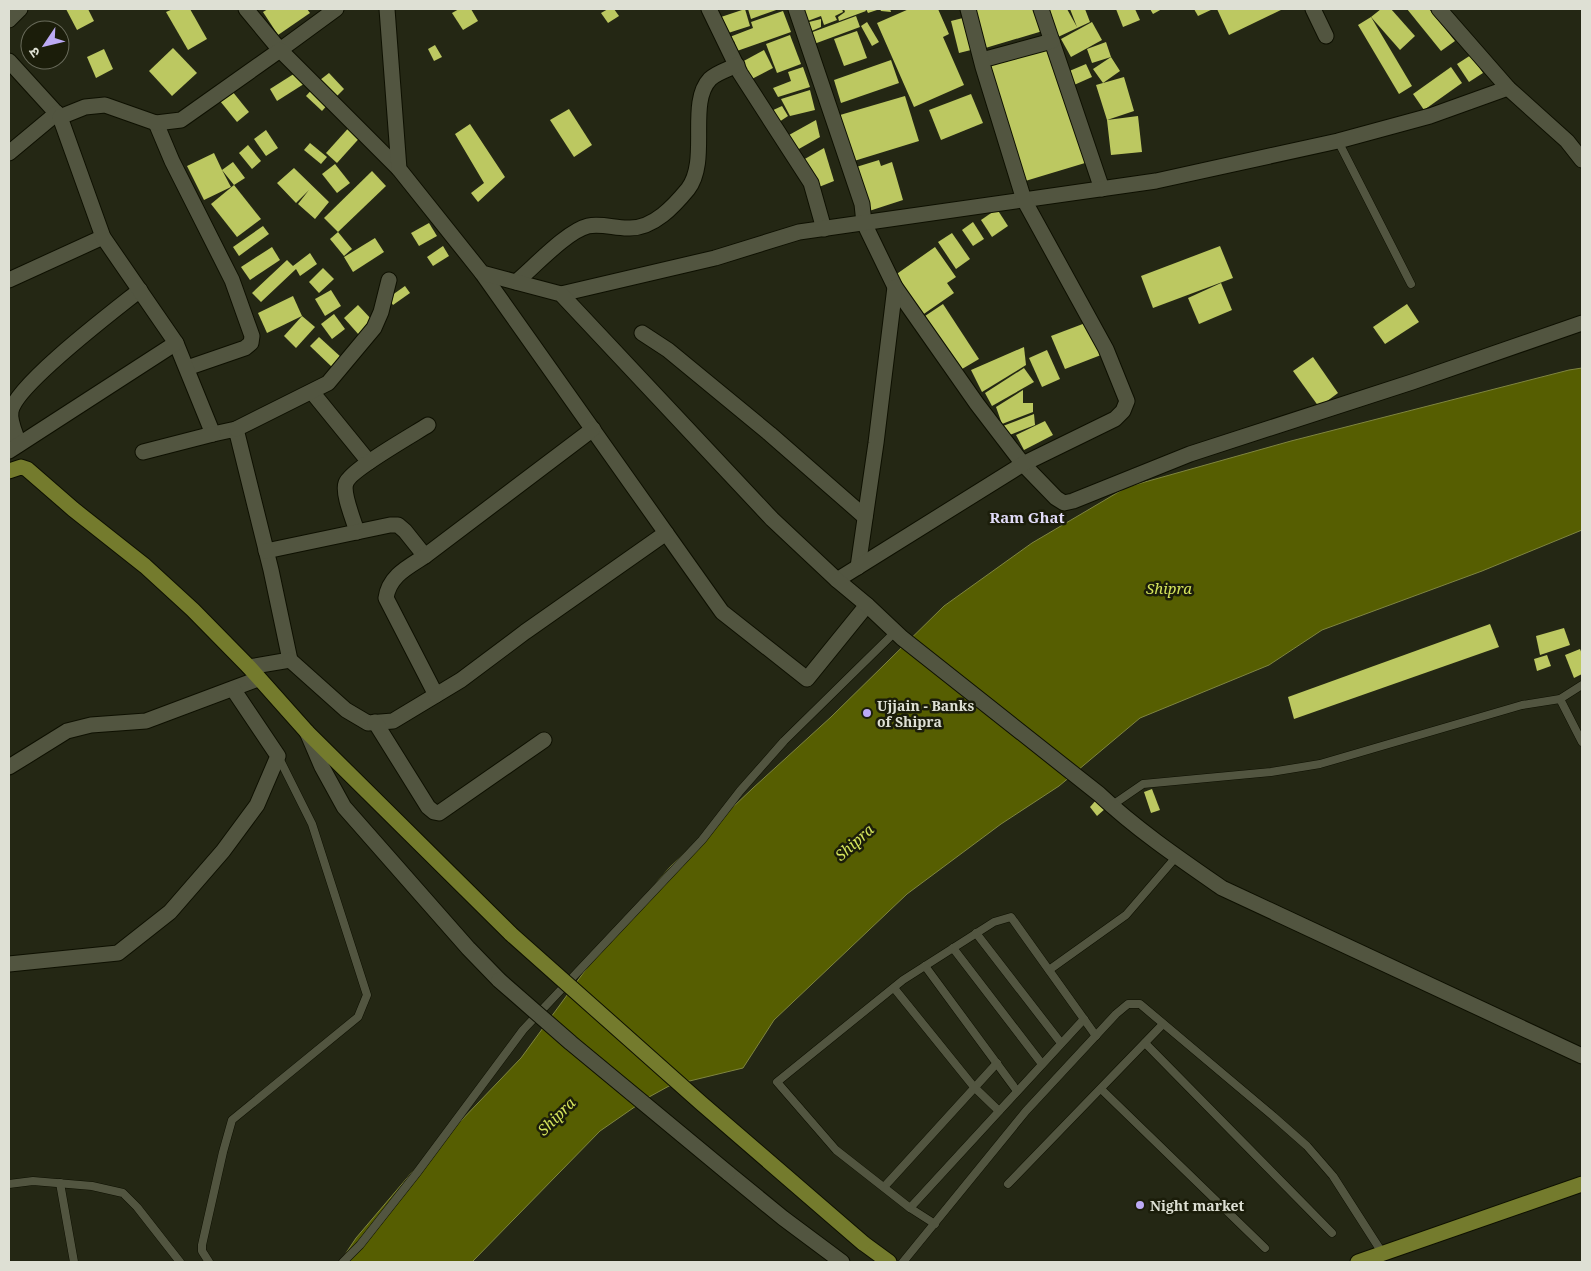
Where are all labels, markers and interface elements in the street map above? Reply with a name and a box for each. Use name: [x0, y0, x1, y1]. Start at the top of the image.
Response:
north arrow: [20, 20, 70, 70]
text: उ: [23, 43, 44, 62]
district label: Ram Ghat: [989, 507, 1065, 527]
water label: Shipra: [1146, 578, 1192, 598]
place label: Ujjain - Banks of Shipra: [877, 696, 974, 731]
marker: Ujjain - Banks of Shipra: [861, 707, 873, 719]
water label: Shipra: [830, 819, 878, 865]
water label: Shipra: [533, 1093, 579, 1139]
place label: Night market: [1150, 1196, 1245, 1215]
marker: Night market: [1134, 1199, 1146, 1211]

